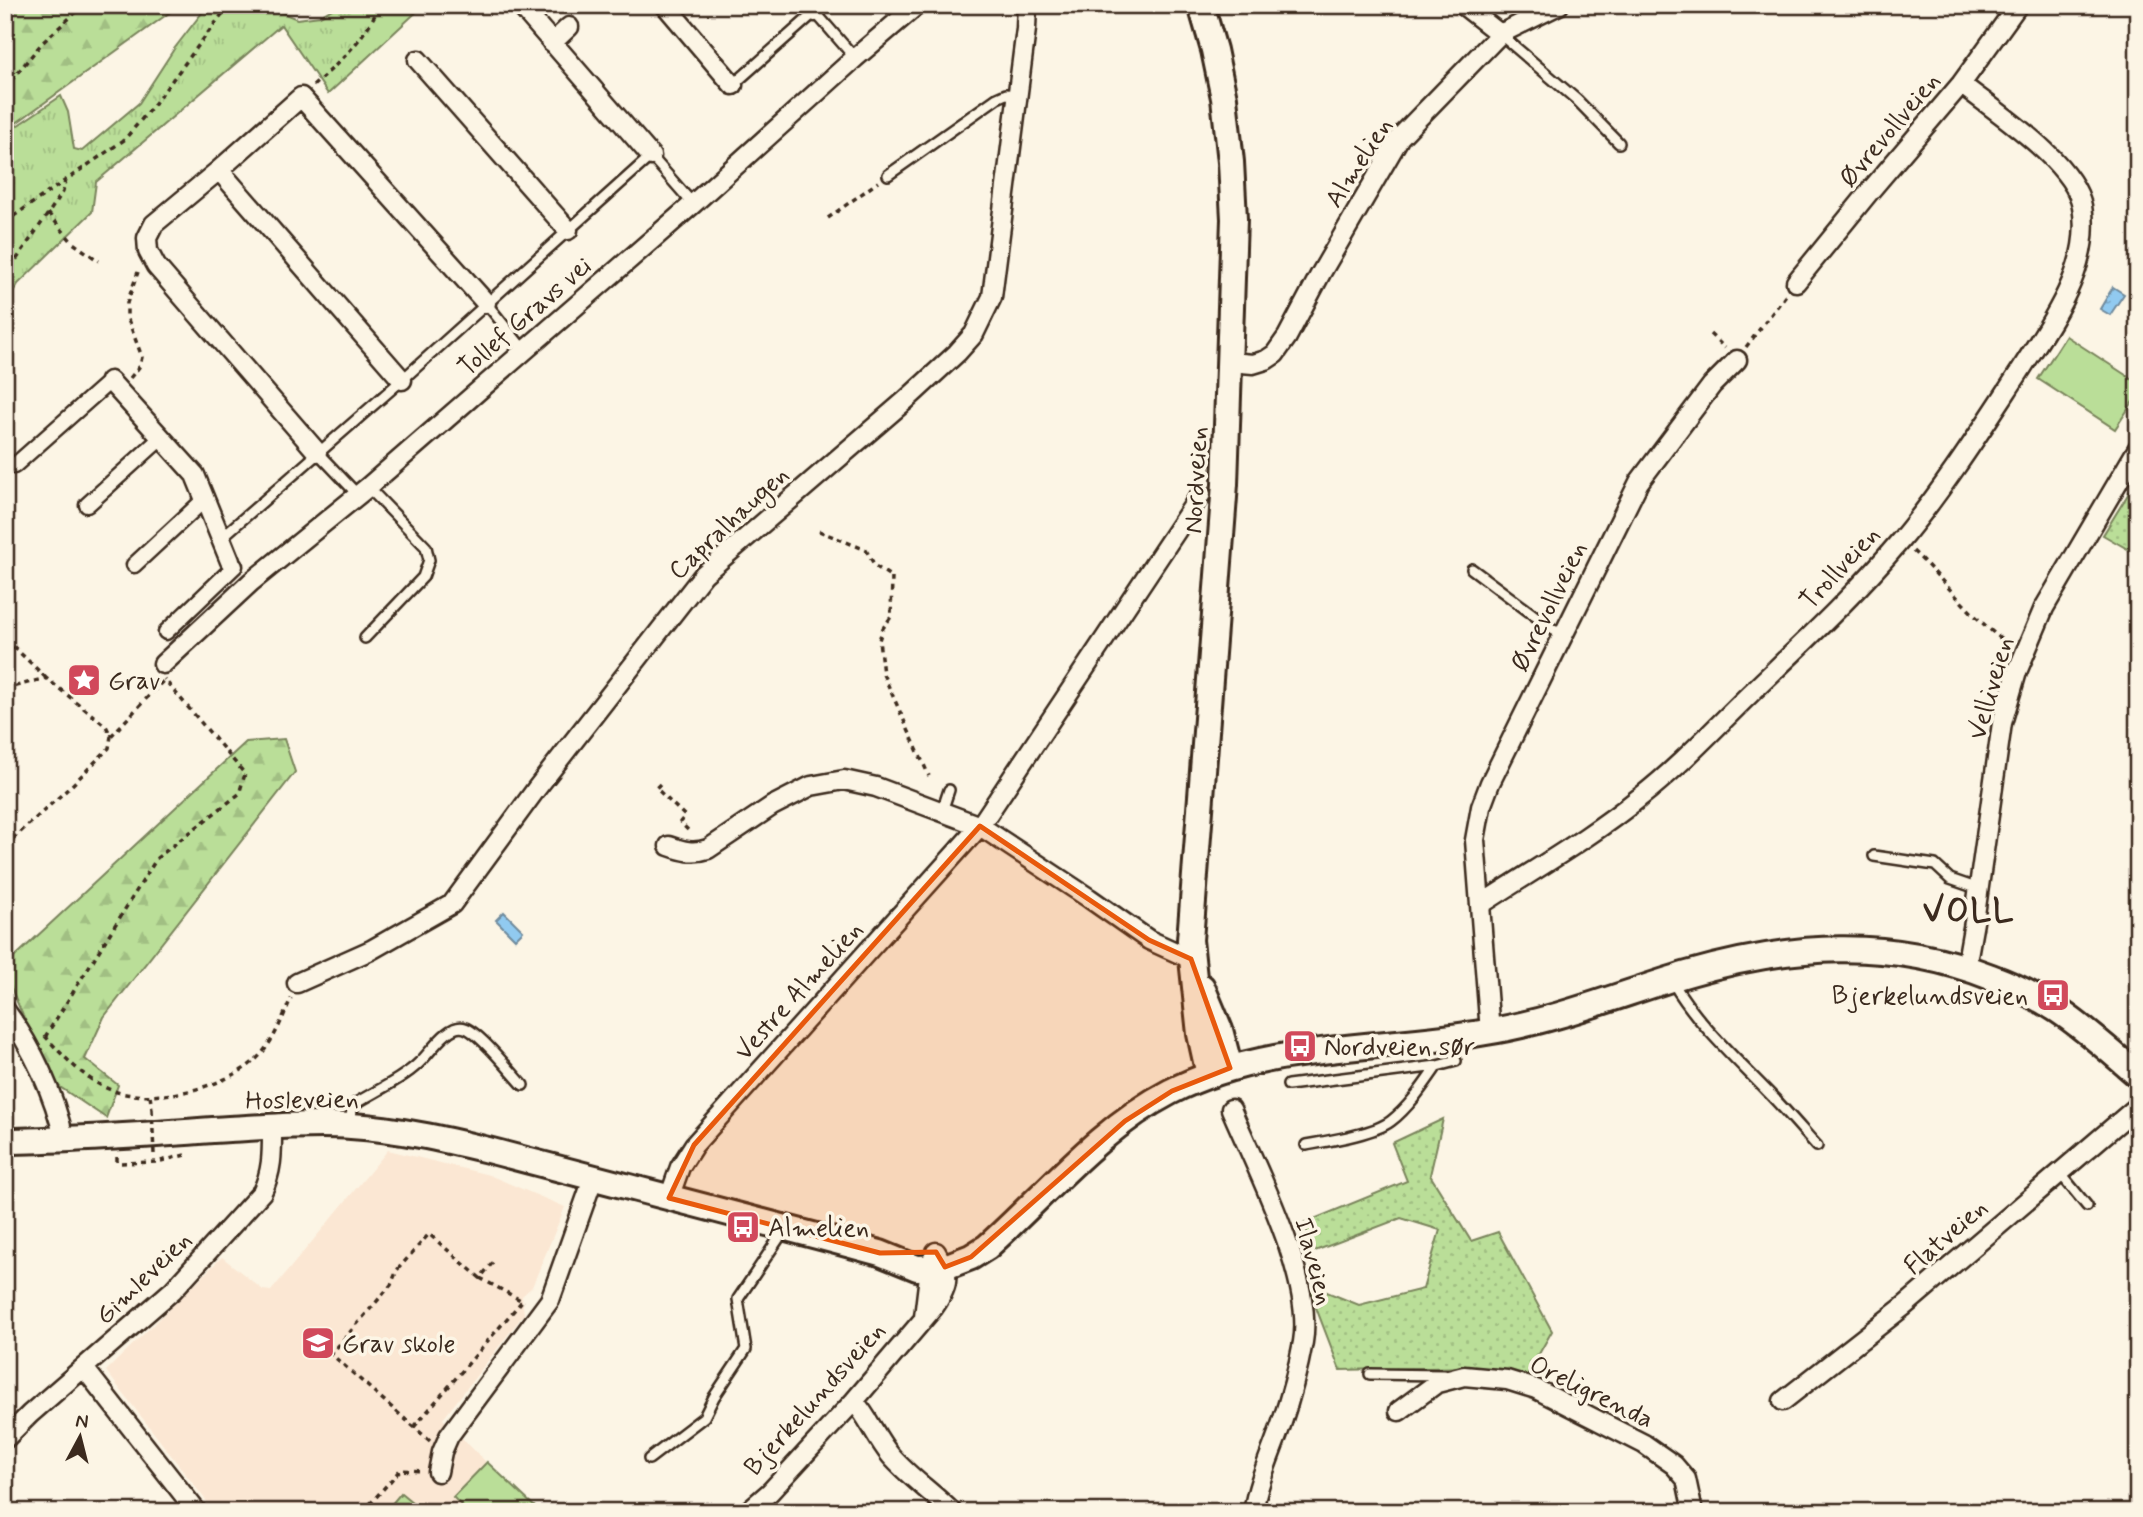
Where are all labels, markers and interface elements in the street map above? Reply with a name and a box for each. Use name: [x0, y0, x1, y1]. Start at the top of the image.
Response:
street label: Øvrevollveien: [1832, 66, 1949, 195]
street label: Almelien: [1318, 111, 1401, 215]
street label: Tollef Gravs vei: [451, 250, 599, 385]
street label: Nordveien: [1177, 426, 1217, 535]
street label: Capralhaugen: [662, 459, 798, 589]
street label: Trollveien: [1793, 519, 1888, 618]
street label: Øvrevollveien: [1504, 536, 1596, 677]
street label: Velliveien: [1961, 633, 2023, 744]
place icon: Grav: [65, 661, 103, 699]
place label: Grav: [108, 665, 160, 699]
district label: VOLL: [1923, 890, 2015, 934]
street label: Vestre Almelien: [728, 914, 871, 1069]
bus stop icon: Bjerkelundsveien: [2034, 976, 2072, 1014]
place label: Bjerkelundsveien: [1832, 980, 2028, 1014]
bus stop icon: Nordveien sør: [1281, 1027, 1319, 1065]
place label: Nordveien sør: [1324, 1031, 1475, 1065]
street label: Hosleveien: [245, 1083, 359, 1119]
street label: Flatveien: [1897, 1192, 1995, 1283]
bus stop icon: Almelien: [724, 1208, 762, 1246]
place label: Almelien: [768, 1212, 869, 1246]
street label: Ilaveien: [1285, 1214, 1341, 1309]
street label: Gimleveien: [89, 1224, 200, 1333]
street label: Bjerkelundsveien: [737, 1315, 894, 1484]
school or university icon: Grav skole: [299, 1324, 337, 1362]
place label: Grav skole: [342, 1328, 455, 1362]
street label: Oreligrenda: [1524, 1348, 1659, 1437]
north arrow: [46, 1402, 116, 1472]
text: N: [74, 1408, 90, 1435]

